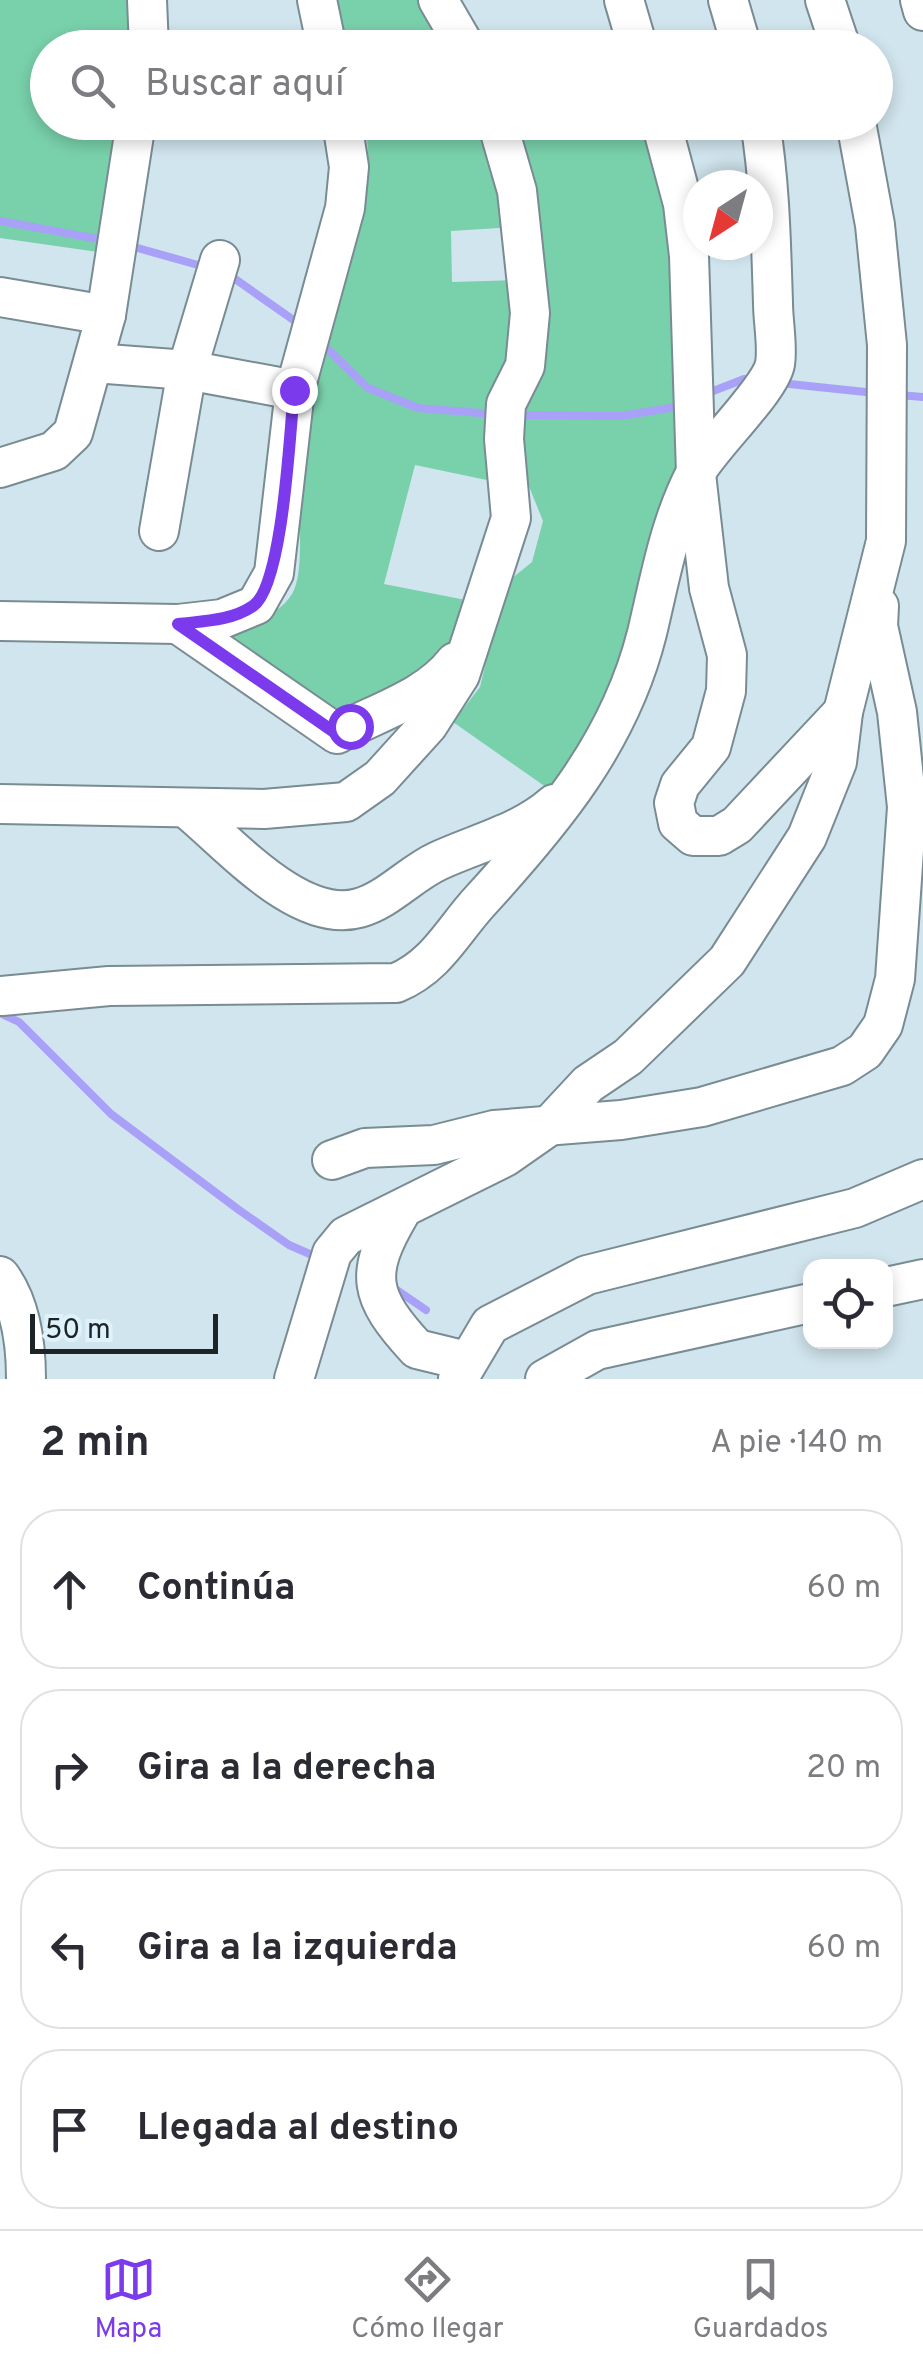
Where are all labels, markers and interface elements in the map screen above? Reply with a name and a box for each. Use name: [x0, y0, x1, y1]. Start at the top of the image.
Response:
search box: [30, 30, 893, 140]
icon: search: [65, 58, 120, 113]
text: Buscar aquí: [145, 61, 345, 110]
north arrow: [683, 170, 773, 260]
route end: [272, 368, 318, 414]
route start: [328, 704, 374, 750]
map controls: [803, 1259, 893, 1349]
button: locate: [803, 1259, 893, 1349]
scale bar: [30, 1309, 218, 1354]
text: 50 m: [45, 1313, 111, 1349]
text: 2 min: [40, 1418, 150, 1471]
text: A pie · 140 m: [710, 1424, 883, 1464]
icon: ahead: [42, 1562, 97, 1617]
text: Continúa: [137, 1565, 295, 1614]
text: 60 m: [807, 1569, 881, 1609]
icon: right: [42, 1742, 97, 1797]
text: Gira a la derecha: [137, 1745, 436, 1794]
text: 20 m: [806, 1749, 881, 1789]
icon: left: [42, 1922, 97, 1977]
text: Gira a la izquierda: [137, 1925, 458, 1974]
text: 60 m: [807, 1929, 881, 1969]
icon: arrive: [42, 2102, 97, 2157]
text: Llegada al destino: [137, 2105, 459, 2154]
tab: Mapa: [95, 2252, 162, 2348]
tab: Cómo llegar: [351, 2252, 504, 2348]
tab: Guardados: [693, 2252, 828, 2348]

